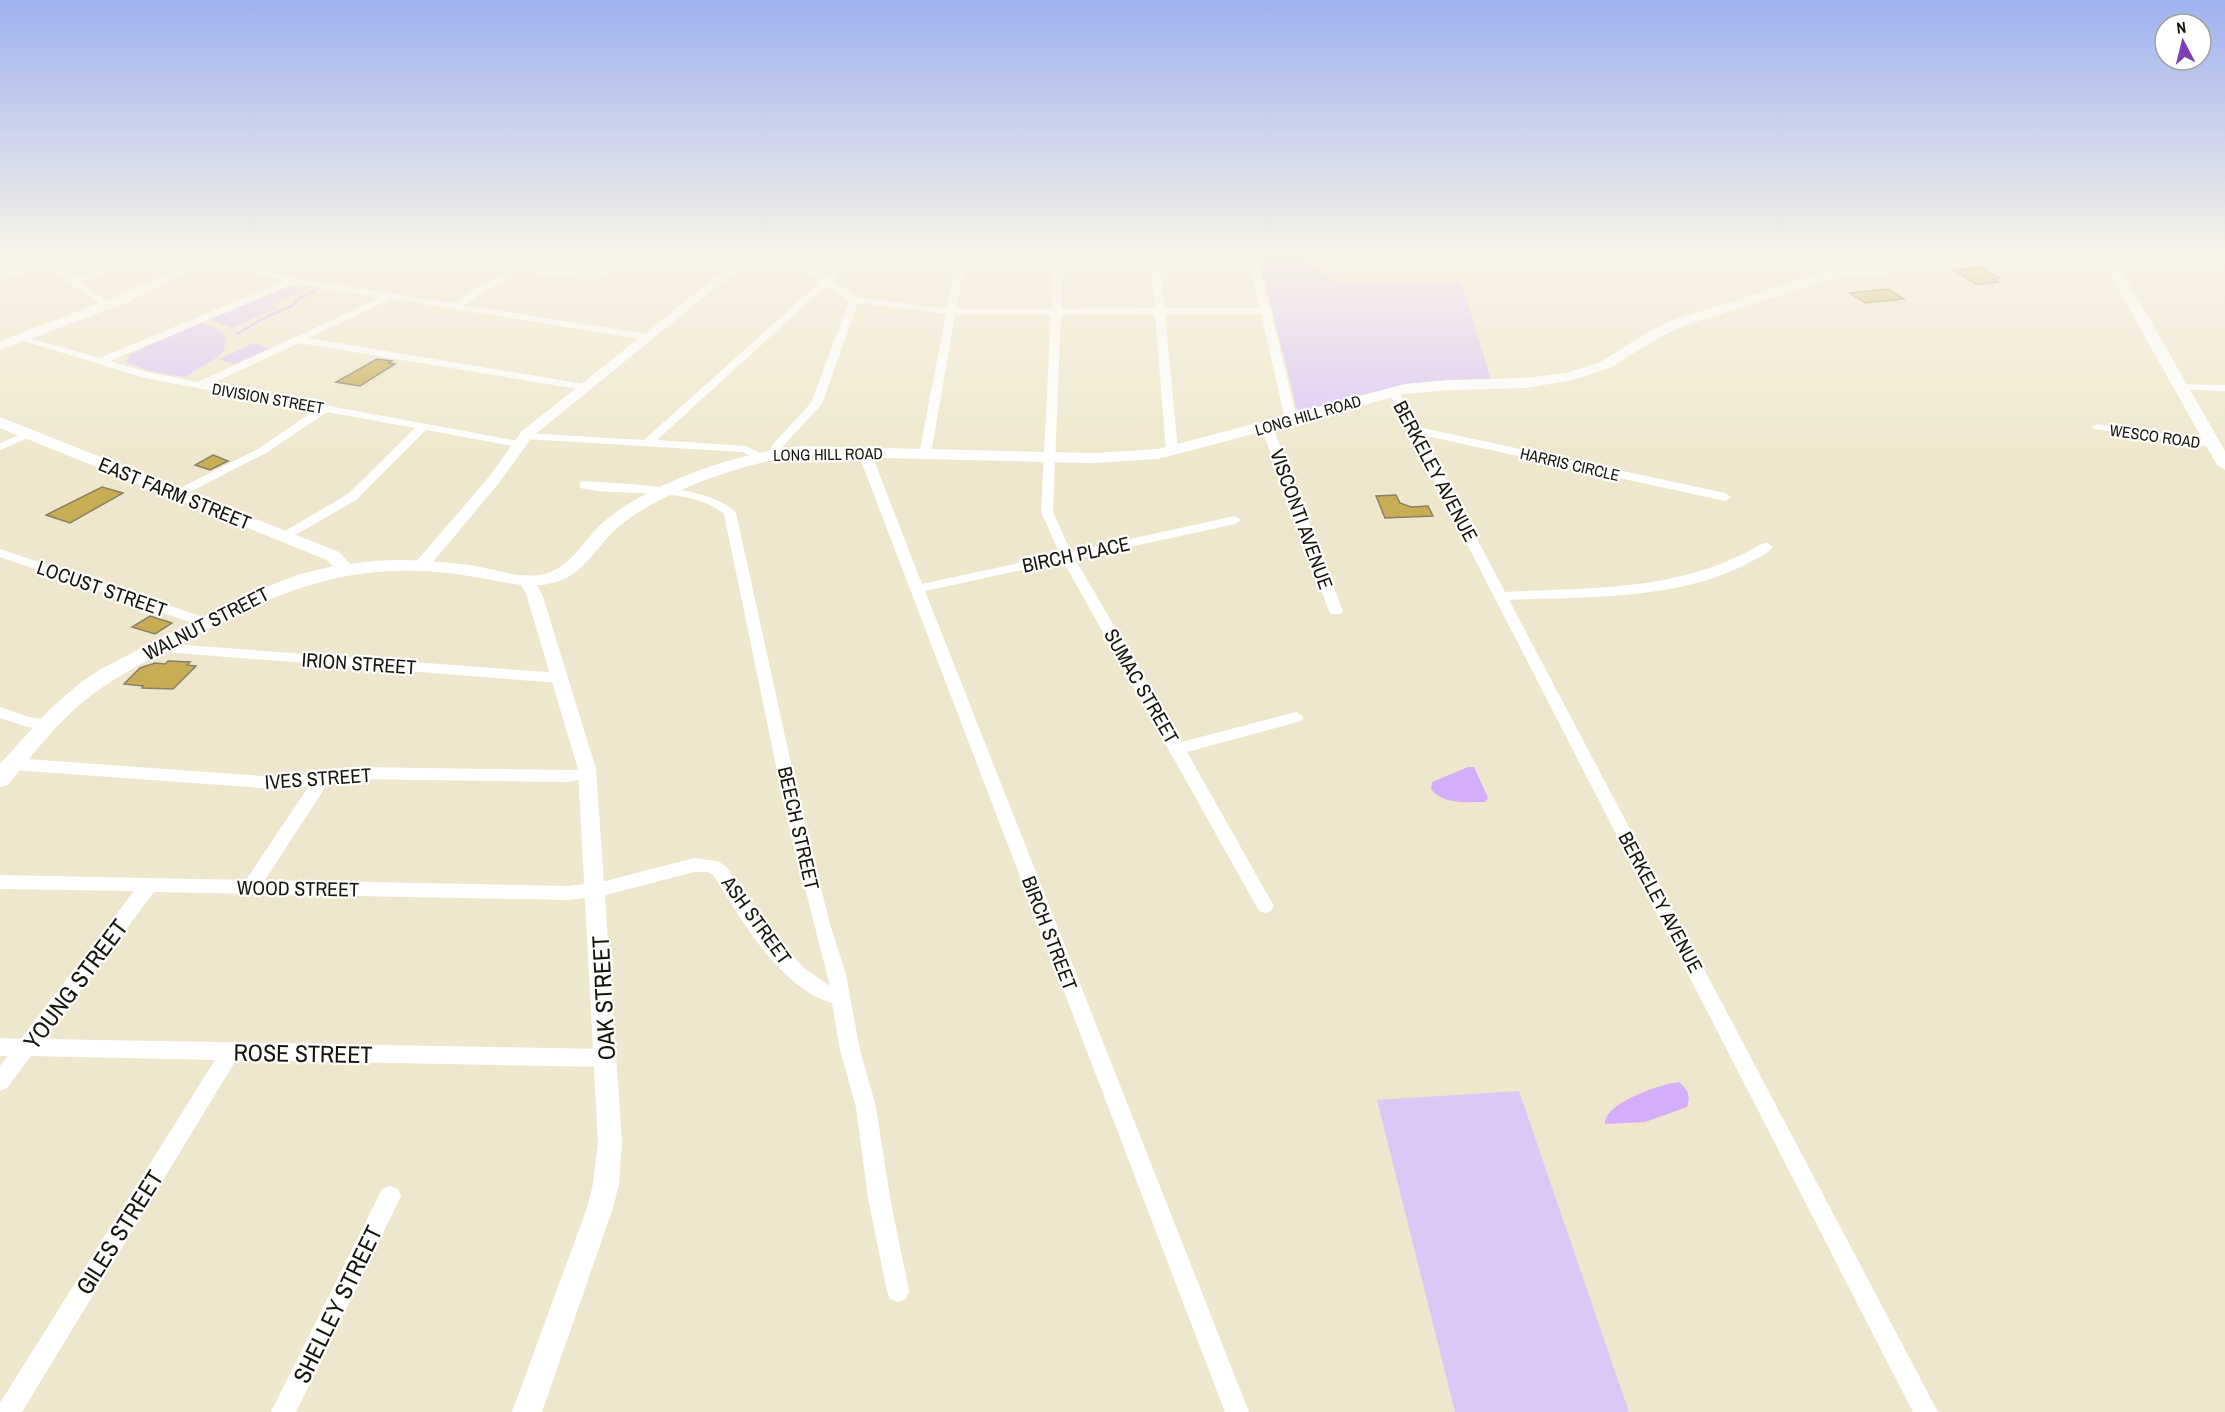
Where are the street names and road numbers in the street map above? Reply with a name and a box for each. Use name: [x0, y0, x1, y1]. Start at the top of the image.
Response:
street label: DIVISION STREET: [210, 377, 326, 419]
street label: LONG HILL ROAD: [1252, 389, 1364, 441]
street label: BERKELEY AVENUE: [1387, 396, 1485, 546]
street label: WESCO ROAD: [2108, 419, 2202, 453]
street label: LONG HILL ROAD: [773, 442, 883, 466]
street label: HARRIS CIRCLE: [1518, 442, 1622, 486]
street label: VISCONTI AVENUE: [1264, 445, 1340, 593]
street label: EAST FARM STREET: [95, 450, 255, 536]
street label: BIRCH PLACE: [1020, 529, 1132, 579]
street label: LOCUST STREET: [34, 553, 170, 623]
street label: WALNUT STREET: [139, 580, 273, 666]
street label: SUMAC STREET: [1098, 624, 1186, 748]
street label: IRION STREET: [301, 646, 417, 680]
street label: IVES STREET: [264, 761, 372, 795]
street label: BEECH STREET: [772, 764, 826, 892]
street label: BERKELEY AVENUE: [1612, 827, 1710, 977]
street label: ASH STREET: [715, 870, 798, 970]
street label: BIRCH STREET: [1016, 872, 1084, 994]
street label: WOOD STREET: [237, 873, 359, 903]
street label: YOUNG STREET: [15, 912, 135, 1056]
street label: OAK STREET: [584, 935, 622, 1061]
street label: ROSE STREET: [233, 1036, 373, 1070]
street label: GILES STREET: [68, 1164, 170, 1300]
street label: SHELLEY STREET: [285, 1220, 389, 1388]

